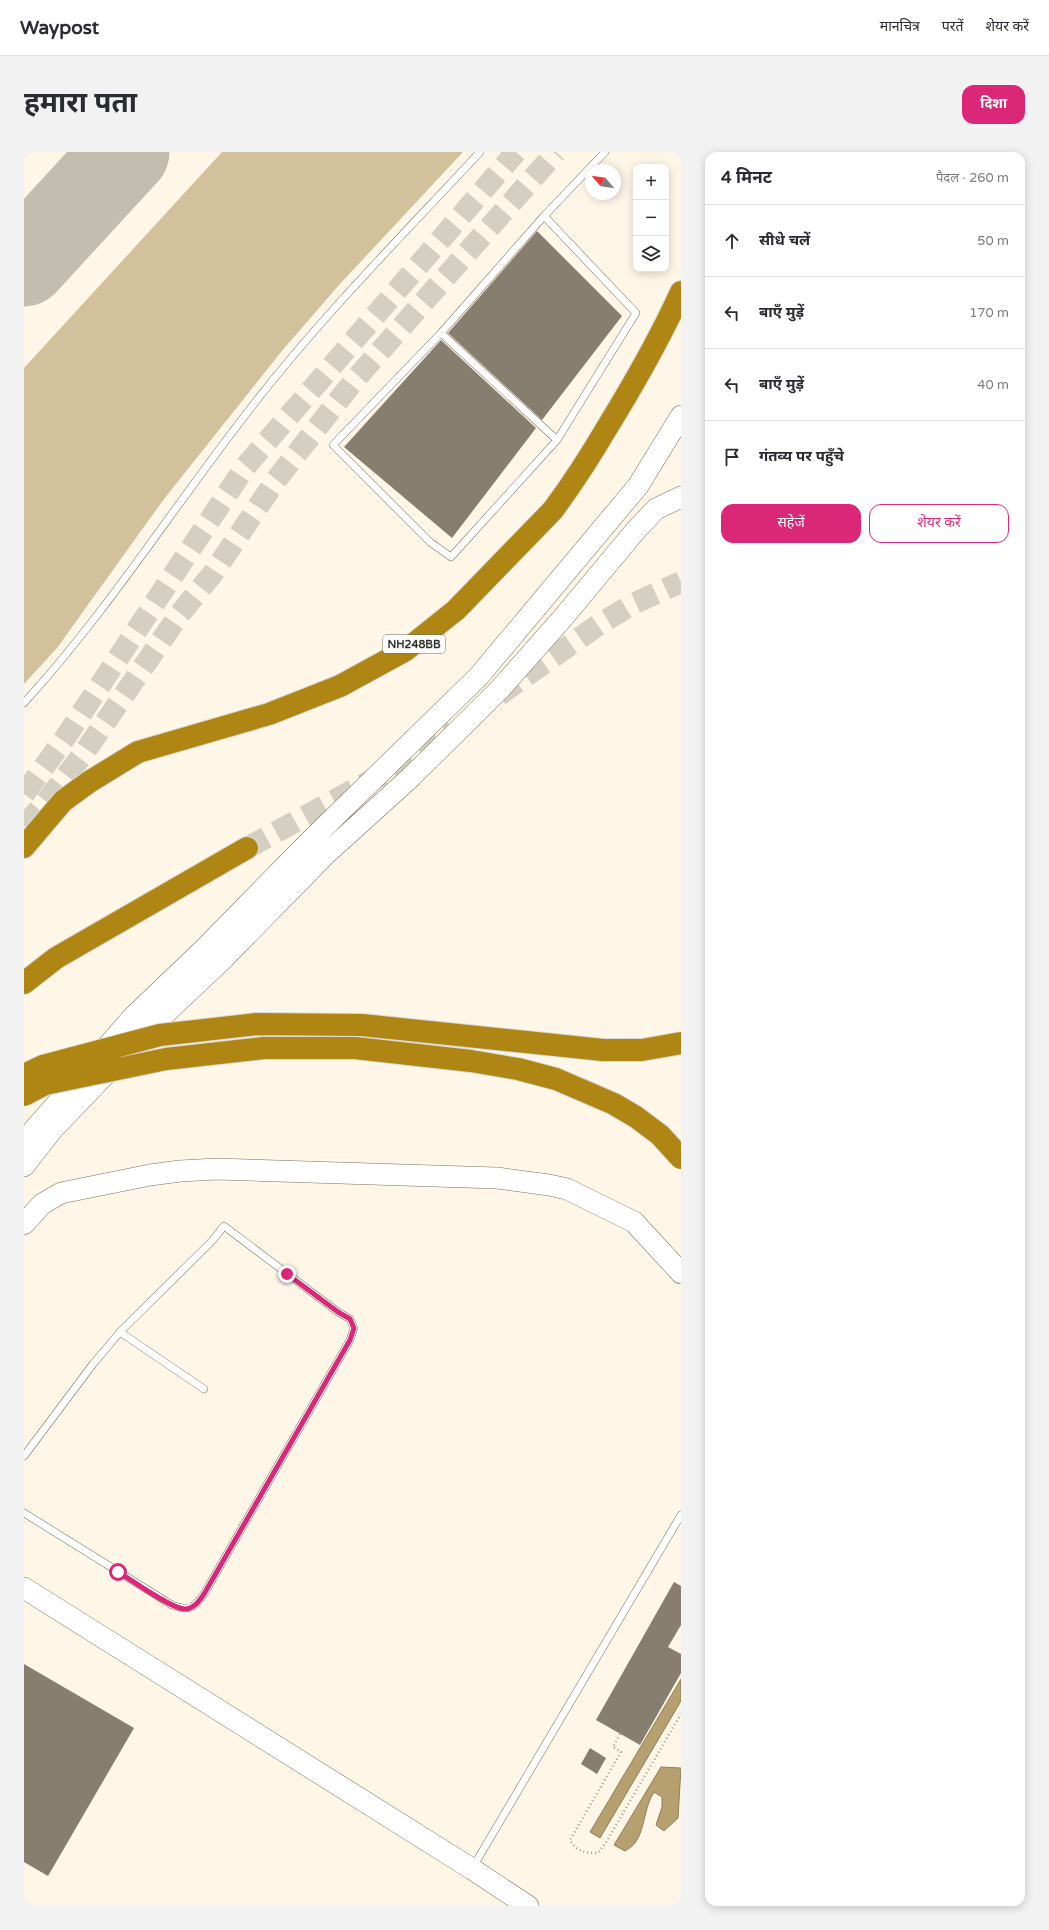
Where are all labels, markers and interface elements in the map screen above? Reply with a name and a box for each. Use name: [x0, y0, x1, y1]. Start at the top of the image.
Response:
text: Waypost: [20, 17, 99, 39]
text: मानचित्र: [880, 18, 920, 35]
text: परतें: [942, 18, 964, 35]
text: शेयर करें: [986, 18, 1029, 35]
button: दिशा: [962, 85, 1025, 124]
text: हमारा पता: [24, 86, 137, 120]
north arrow: [585, 164, 621, 200]
map controls: [633, 164, 669, 272]
button: +: [633, 164, 669, 200]
text: 4 मिनट: [721, 167, 772, 188]
text: पैदल · 260 m: [936, 170, 1009, 186]
button: −: [633, 200, 669, 236]
icon: ahead: [721, 230, 743, 252]
text: सीधे चलें: [759, 231, 810, 249]
text: 50 m: [977, 233, 1009, 249]
button: layers: [633, 236, 669, 272]
icon: left: [721, 302, 743, 324]
text: बाएँ मुड़ें: [759, 303, 804, 321]
text: 170 m: [969, 305, 1009, 321]
icon: left: [721, 374, 743, 396]
text: बाएँ मुड़ें: [759, 375, 804, 393]
text: 40 m: [977, 377, 1009, 393]
icon: arrive: [721, 446, 743, 468]
text: गंतव्य पर पहुँचे: [759, 447, 844, 465]
button: सहेजें: [721, 504, 861, 543]
button: शेयर करें: [869, 504, 1009, 543]
road number: NH248BB: [383, 635, 445, 653]
route end: [278, 1265, 296, 1283]
route start: [109, 1563, 127, 1581]

